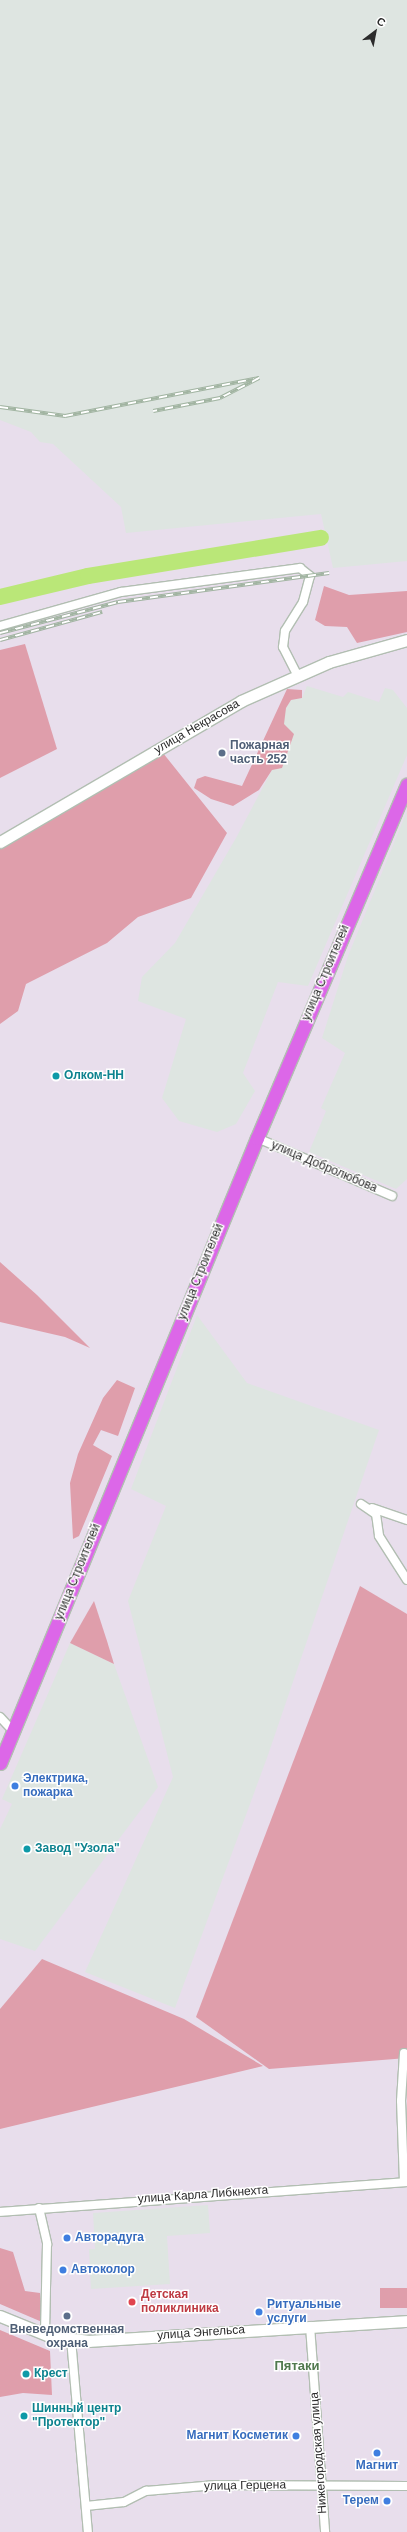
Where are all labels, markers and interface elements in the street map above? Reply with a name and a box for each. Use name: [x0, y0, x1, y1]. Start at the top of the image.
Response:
north arrow: [355, 12, 395, 52]
text: С: [375, 15, 388, 29]
street label: улица Некрасова: [152, 697, 242, 757]
place label: Пожарная часть 252: [230, 739, 289, 767]
marker: Пожарная часть 252: [217, 748, 227, 758]
street label: улица Строителей: [299, 923, 353, 1023]
place label: Олком-НН: [64, 1069, 124, 1083]
marker: Олком-НН: [51, 1071, 61, 1081]
street label: улица Добролюбова: [269, 1138, 379, 1196]
street label: улица Строителей: [175, 1222, 227, 1322]
street label: улица Строителей: [52, 1522, 104, 1622]
place label: Электрика, пожарка: [23, 1772, 88, 1800]
marker: Электрика, пожарка: [10, 1781, 20, 1791]
place label: Завод "Узола": [35, 1842, 120, 1856]
marker: Завод "Узола": [22, 1844, 32, 1854]
street label: улица Карла Либкнехта: [137, 2183, 269, 2207]
place label: Авторадуга: [75, 2231, 144, 2245]
marker: Авторадуга: [62, 2233, 72, 2243]
place label: Автоколор: [71, 2263, 135, 2277]
marker: Автоколор: [58, 2265, 68, 2275]
place label: Детская поликлиника: [141, 2288, 219, 2316]
marker: Детская поликлиника: [126, 2296, 138, 2308]
place label: Ритуальные услуги: [267, 2298, 341, 2326]
marker: Ритуальные услуги: [254, 2307, 264, 2317]
marker: Вневедомственная охрана: [62, 2311, 72, 2321]
place label: Вневедомственная охрана: [10, 2323, 124, 2351]
street label: улица Энгельса: [157, 2323, 245, 2343]
district label: Пятаки: [274, 2358, 320, 2374]
place label: Крест: [34, 2367, 68, 2381]
marker: Крест: [21, 2369, 31, 2379]
street label: Нижегородская улица: [308, 2392, 330, 2514]
place label: Шинный центр "Протектор": [32, 2402, 121, 2430]
marker: Шинный центр "Протектор": [19, 2411, 29, 2421]
place label: Магнит Косметик: [187, 2429, 288, 2443]
marker: Магнит Косметик: [291, 2431, 301, 2441]
marker: Магнит: [372, 2448, 382, 2458]
place label: Магнит: [356, 2459, 398, 2473]
street label: улица Герцена: [204, 2478, 286, 2494]
place label: Терем: [343, 2494, 379, 2508]
marker: Терем: [382, 2496, 392, 2506]

